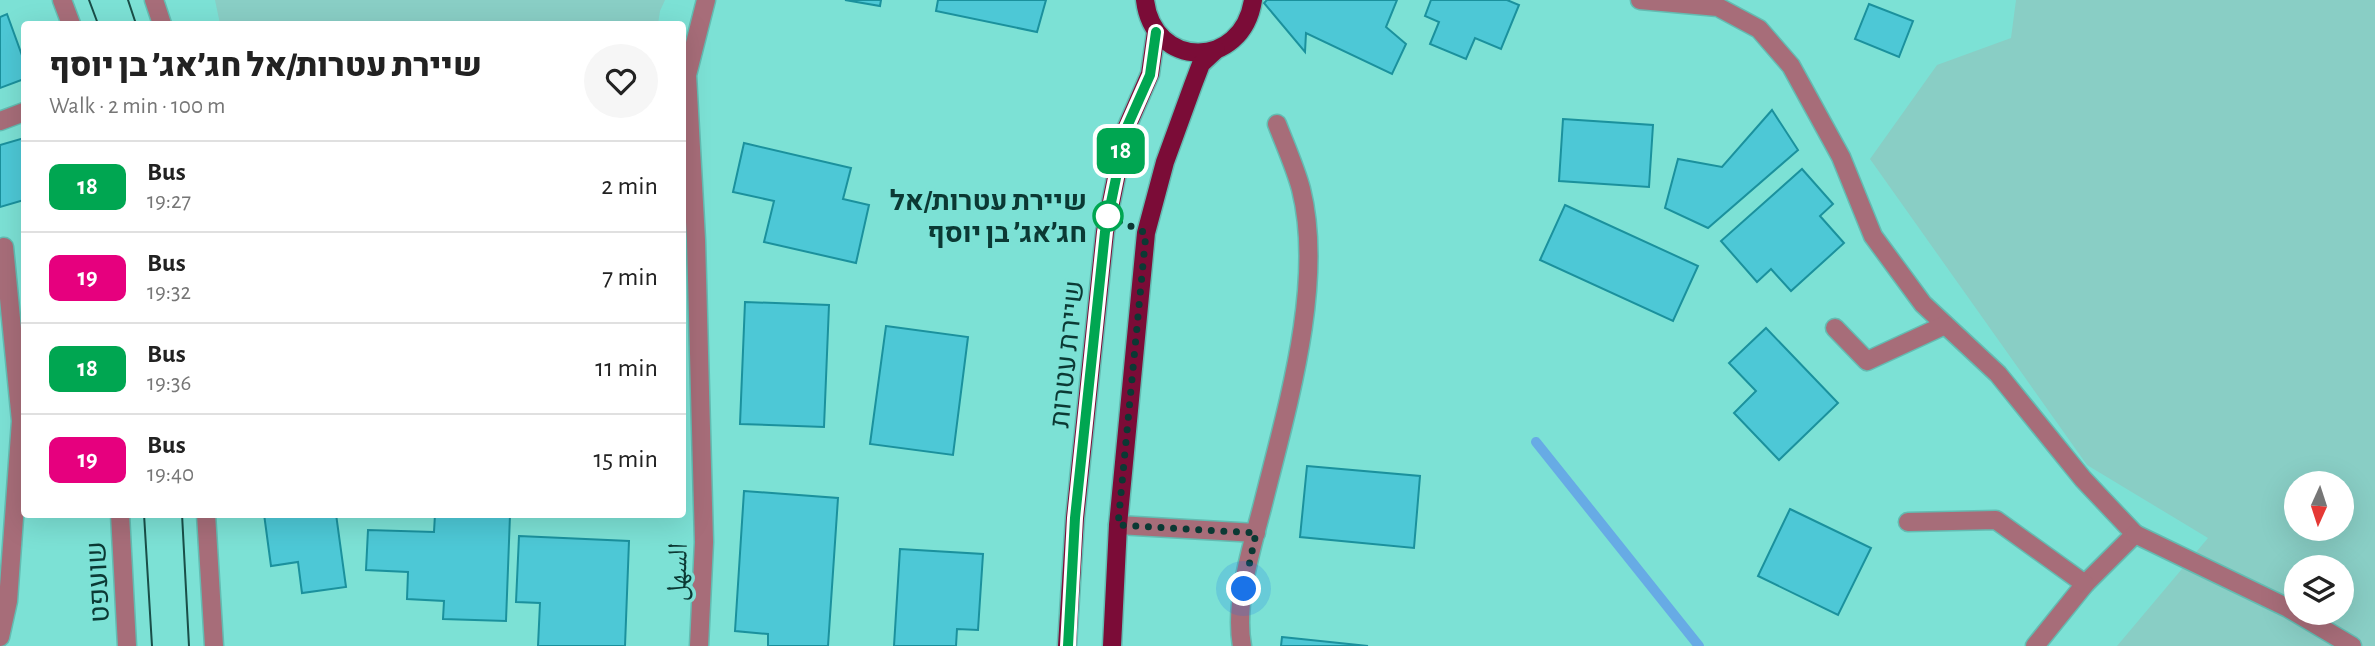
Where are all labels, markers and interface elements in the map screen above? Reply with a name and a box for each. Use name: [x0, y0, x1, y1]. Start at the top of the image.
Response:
button: heart: [584, 44, 658, 118]
text: שיירת עטרות/אל חג׳אג׳ בן יוסף: [49, 50, 482, 83]
text: Walk · 2 min · 100 m: [49, 95, 225, 118]
line badge: 18: [1090, 128, 1152, 174]
text: 18: [1111, 139, 1131, 163]
text: Bus: [147, 159, 186, 185]
text: 2 min: [601, 173, 658, 199]
text: 18: [77, 175, 98, 199]
place label: שיירת עטרות/אל חג׳אג׳ בן יוסף: [890, 188, 1087, 248]
text: 19:27: [147, 190, 191, 213]
marker: שיירת עטרות/אל חג׳אג׳ בן יוסף: [1093, 201, 1123, 231]
text: Bus: [147, 250, 186, 276]
text: 7 min: [602, 264, 658, 290]
text: 19: [77, 266, 98, 290]
street label: שיירת עטרות: [1046, 279, 1090, 429]
text: 19:32: [147, 281, 191, 304]
text: Bus: [147, 341, 186, 367]
text: 11 min: [595, 355, 658, 381]
text: 18: [77, 357, 98, 381]
text: 19:36: [147, 372, 191, 395]
text: Bus: [147, 432, 186, 458]
text: 15 min: [593, 446, 658, 472]
text: 19: [77, 448, 98, 472]
text: 19:40: [147, 463, 194, 486]
north arrow: [2284, 471, 2354, 541]
map controls: [2284, 471, 2354, 625]
street label: שועפט: [83, 540, 115, 623]
street label: السهل: [663, 542, 695, 602]
button: layers: [2284, 555, 2354, 625]
your location: [1226, 571, 1261, 606]

